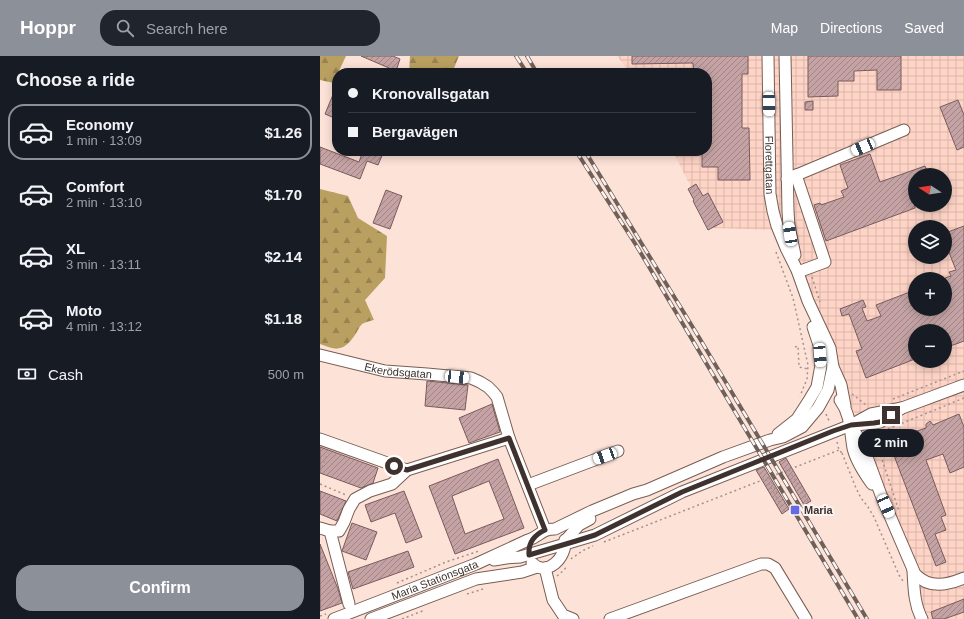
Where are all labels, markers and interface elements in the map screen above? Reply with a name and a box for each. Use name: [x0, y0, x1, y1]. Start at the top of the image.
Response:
search box: [100, 10, 380, 46]
text: Hoppr: [20, 17, 76, 38]
icon: search: [114, 17, 136, 39]
text: Search here: [146, 20, 228, 37]
text: Map: [771, 20, 798, 36]
text: Directions: [820, 20, 882, 36]
text: Saved: [904, 20, 944, 36]
text: Choose a ride: [16, 70, 135, 90]
text: Kronovallsgatan: [372, 85, 490, 102]
car: [763, 92, 775, 116]
icon: car: [18, 114, 54, 150]
text: Economy: [66, 116, 134, 133]
text: Bergavägen: [372, 123, 458, 140]
text: $1.26: [264, 124, 302, 141]
text: 1 min · 13:09: [66, 133, 142, 148]
street label: Florettgatan: [763, 136, 776, 194]
car: [850, 137, 876, 157]
north arrow: [908, 168, 952, 212]
map controls: [908, 168, 952, 368]
icon: car: [18, 176, 54, 212]
text: Comfort: [66, 178, 124, 195]
text: $1.70: [264, 186, 302, 203]
text: 2 min · 13:10: [66, 195, 142, 210]
button: layers: [908, 220, 952, 264]
car: [782, 221, 798, 247]
icon: car: [18, 238, 54, 274]
text: XL: [66, 240, 85, 257]
text: $2.14: [264, 248, 302, 265]
text: 3 min · 13:11: [66, 257, 141, 272]
button: +: [908, 272, 952, 316]
icon: car: [18, 300, 54, 336]
text: Moto: [66, 302, 102, 319]
text: $1.18: [264, 310, 302, 327]
text: 4 min · 13:12: [66, 319, 142, 334]
button: −: [908, 324, 952, 368]
car: [813, 343, 827, 367]
street label: Ekerödsgatan: [363, 360, 432, 380]
icon: cash: [16, 363, 38, 385]
text: Cash: [48, 366, 83, 383]
text: 500 m: [268, 367, 304, 382]
car: [444, 370, 470, 384]
route end: [882, 406, 900, 424]
callout: 2 min: [858, 429, 924, 457]
text: 2 min: [874, 435, 908, 450]
car: [592, 446, 618, 466]
route start: [385, 457, 403, 475]
car: [876, 493, 896, 519]
marker: Maria: [789, 504, 801, 516]
place label: Maria: [804, 504, 834, 516]
street label: Maria Stationsgata: [390, 557, 481, 602]
button: Confirm: [16, 565, 304, 611]

